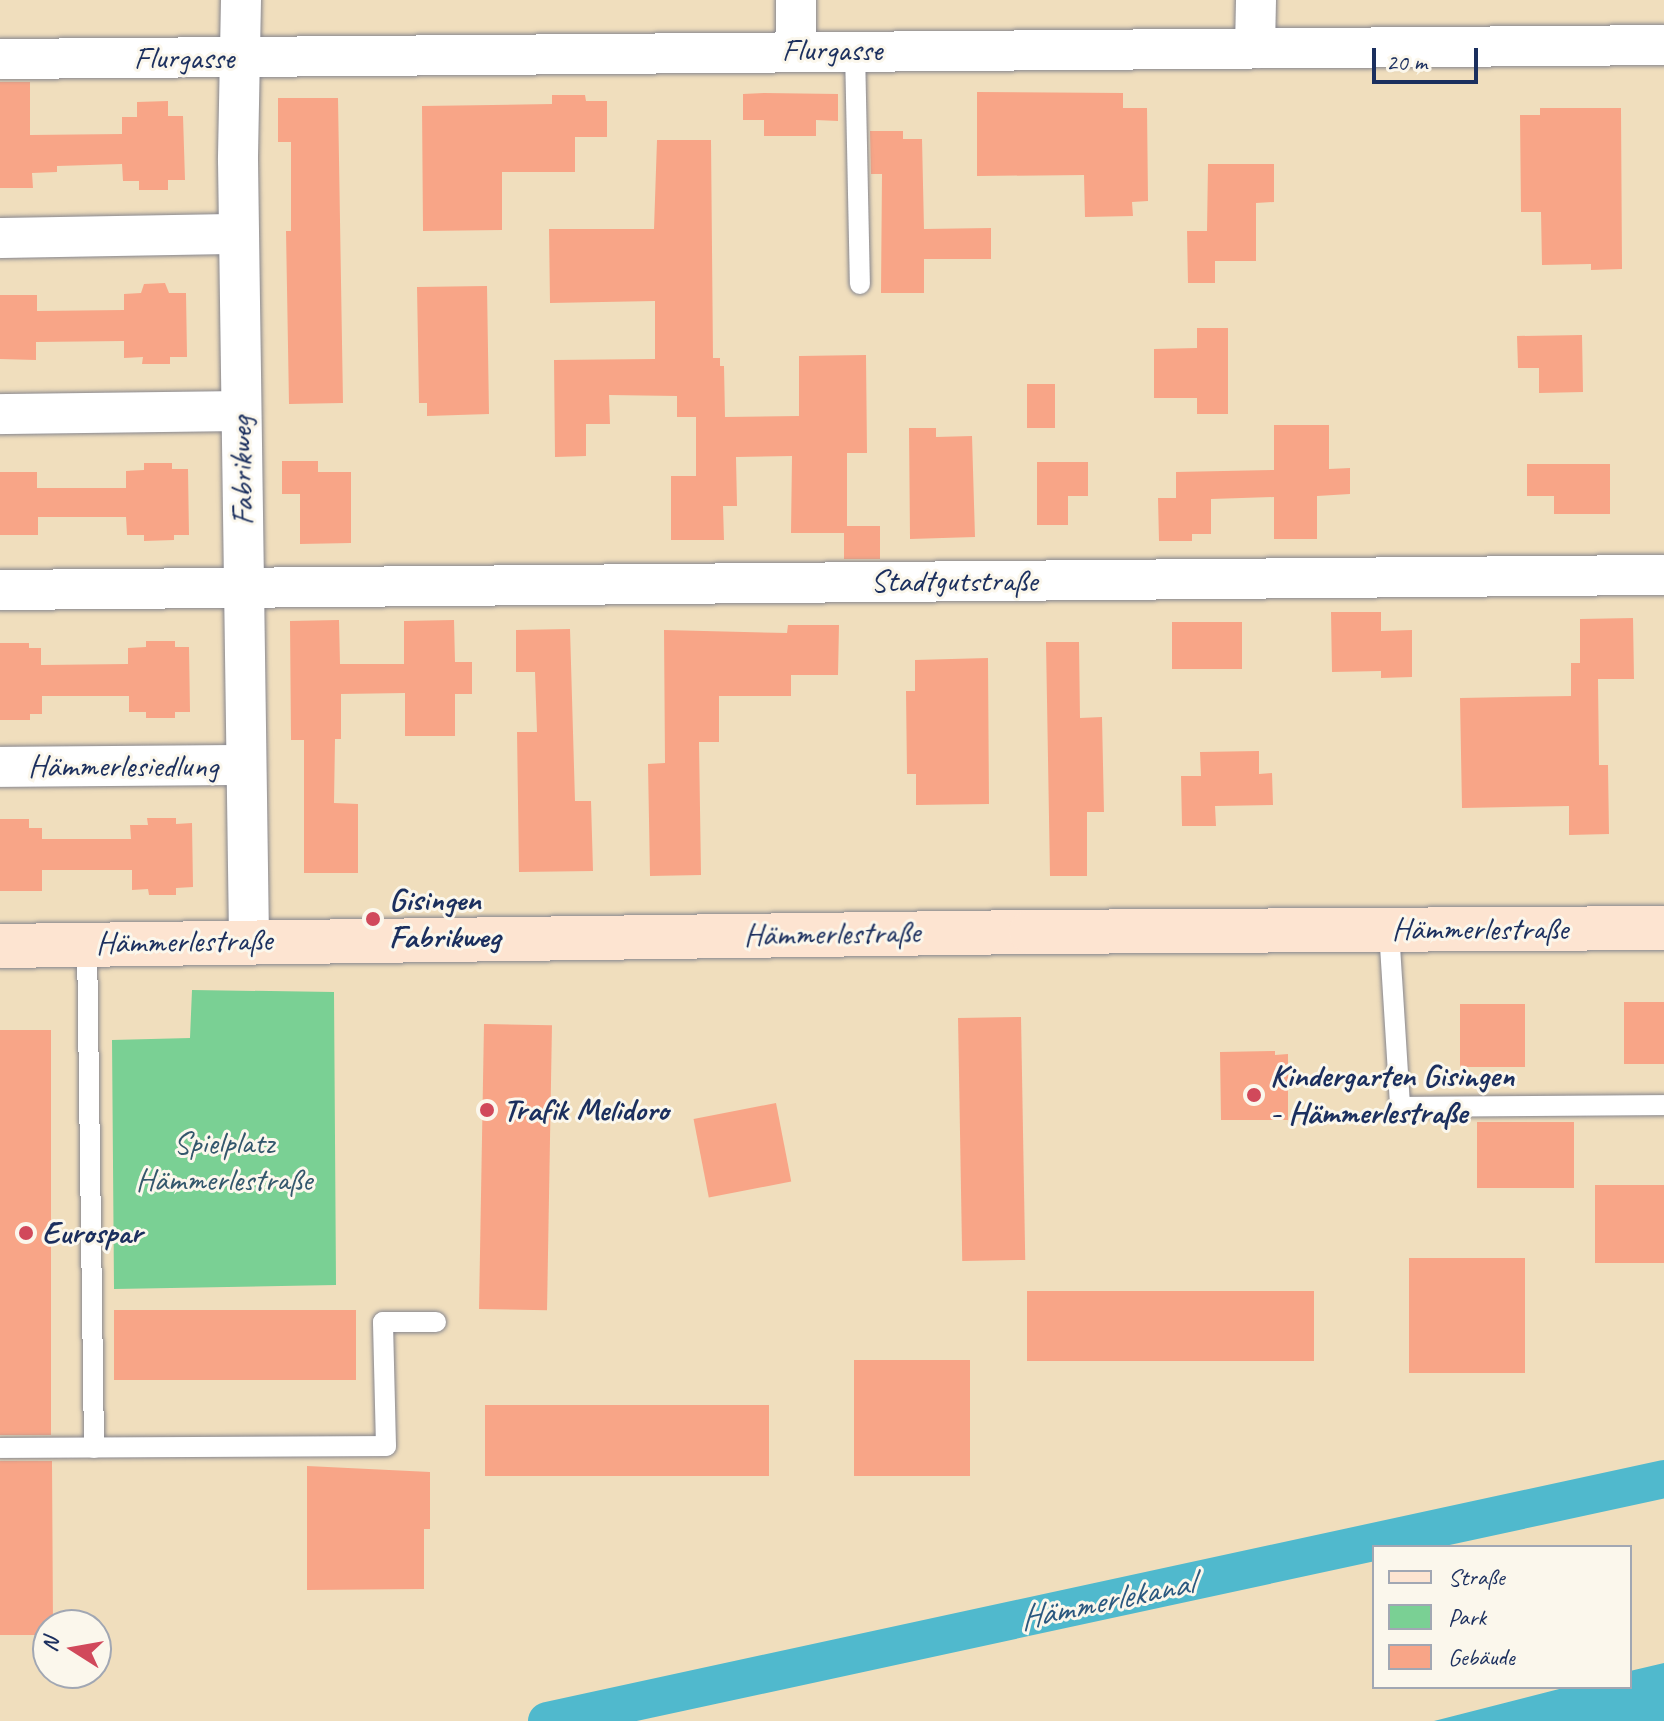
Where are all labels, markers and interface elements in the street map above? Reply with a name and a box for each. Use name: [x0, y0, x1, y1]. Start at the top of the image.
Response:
street label: Flurgasse: [782, 31, 882, 69]
scale bar: [1376, 32, 1482, 82]
street label: Flurgasse: [134, 39, 234, 77]
text: 20 m: [1386, 47, 1427, 77]
street label: Fabrikweg: [222, 416, 262, 526]
street label: Stadtgutstraße: [870, 562, 1038, 600]
street label: Hämmerlesiedlung: [28, 747, 218, 785]
place label: Gisingen Fabrikweg: [389, 882, 500, 957]
marker: Gisingen Fabrikweg: [364, 910, 382, 928]
street label: Hämmerlestraße: [1392, 910, 1568, 948]
street label: Hämmerlestraße: [743, 913, 921, 955]
street label: Hämmerlestraße: [95, 921, 273, 963]
place label: Kindergarten Gisingen - Hämmerlestraße: [1270, 1058, 1514, 1133]
marker: Kindergarten Gisingen - Hämmerlestraße: [1245, 1086, 1263, 1104]
place label: Trafik Melidoro: [503, 1091, 669, 1129]
marker: Trafik Melidoro: [478, 1101, 496, 1119]
park label: Spielplatz Hämmerlestraße: [136, 1125, 312, 1200]
place label: Eurospar: [42, 1214, 142, 1252]
marker: Eurospar: [17, 1224, 35, 1242]
legend: [1372, 1545, 1632, 1689]
water label: Hämmerlekanal: [1016, 1562, 1196, 1638]
text: Straße: [1448, 1562, 1505, 1592]
text: Park: [1448, 1602, 1486, 1632]
north arrow: [32, 1609, 112, 1689]
text: N: [35, 1635, 65, 1654]
text: Gebäude: [1448, 1642, 1515, 1672]

